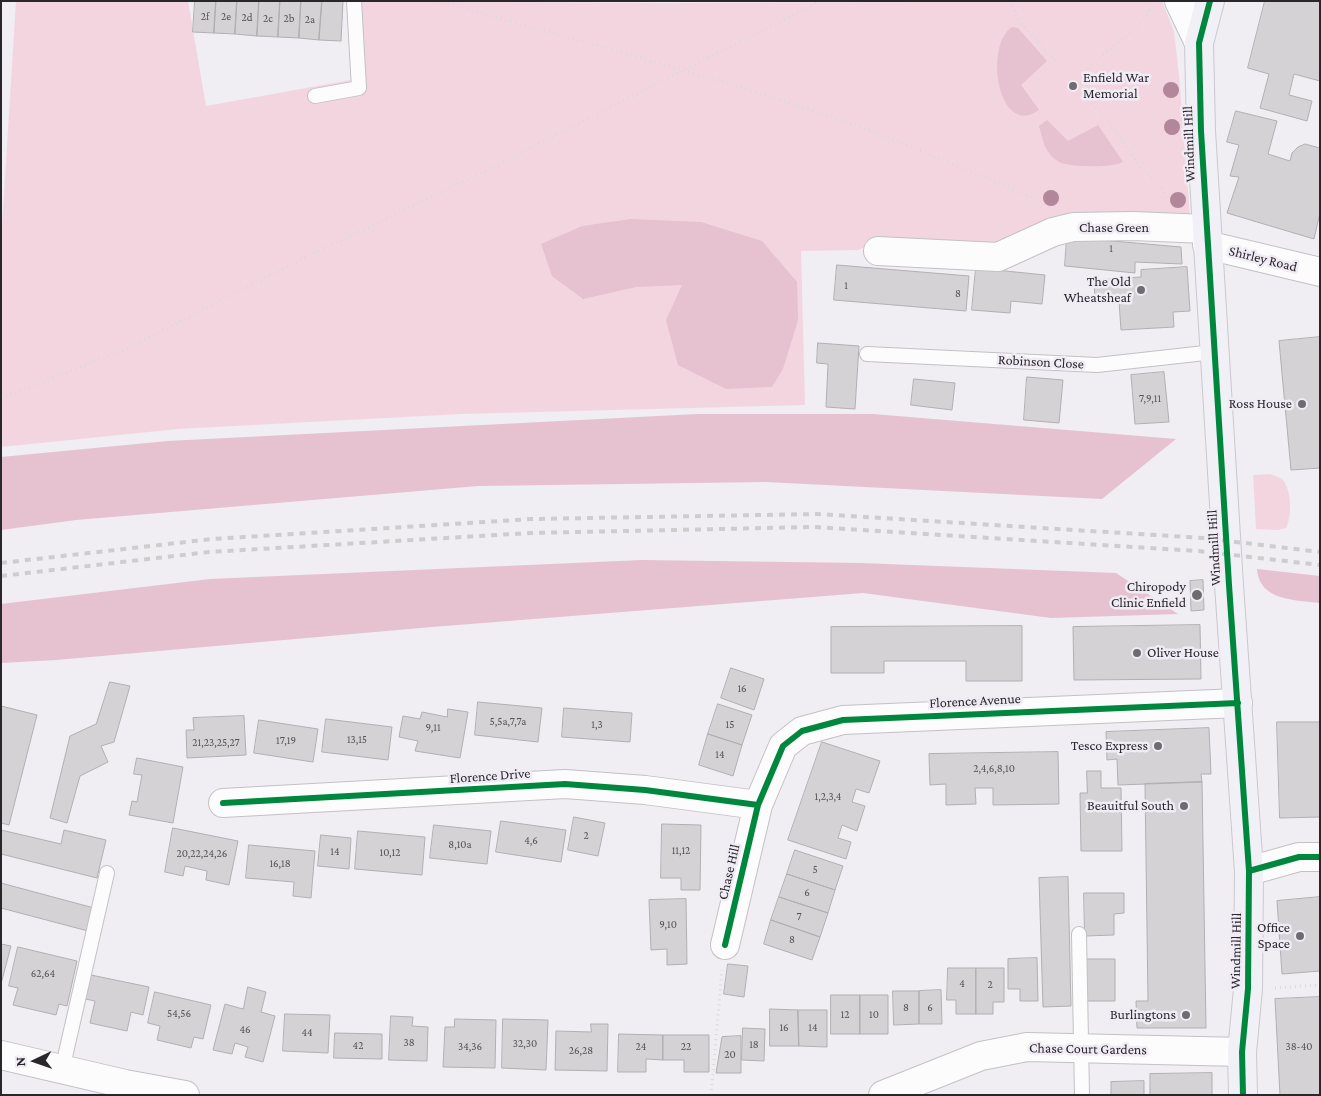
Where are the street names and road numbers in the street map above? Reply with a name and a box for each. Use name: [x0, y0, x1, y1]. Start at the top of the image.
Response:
street label: Windmill Hill: [1179, 106, 1199, 182]
street label: Chase Green: [1079, 220, 1149, 236]
street label: Shirley Road: [1227, 242, 1299, 276]
street label: Robinson Close: [998, 351, 1084, 373]
street label: Windmill Hill: [1204, 509, 1224, 587]
street label: Florence Avenue: [929, 690, 1021, 712]
street label: Florence Drive: [449, 765, 531, 787]
street label: Chase Hill: [714, 842, 744, 902]
street label: Windmill Hill: [1227, 913, 1245, 989]
street label: Chase Court Gardens: [1029, 1040, 1147, 1058]

